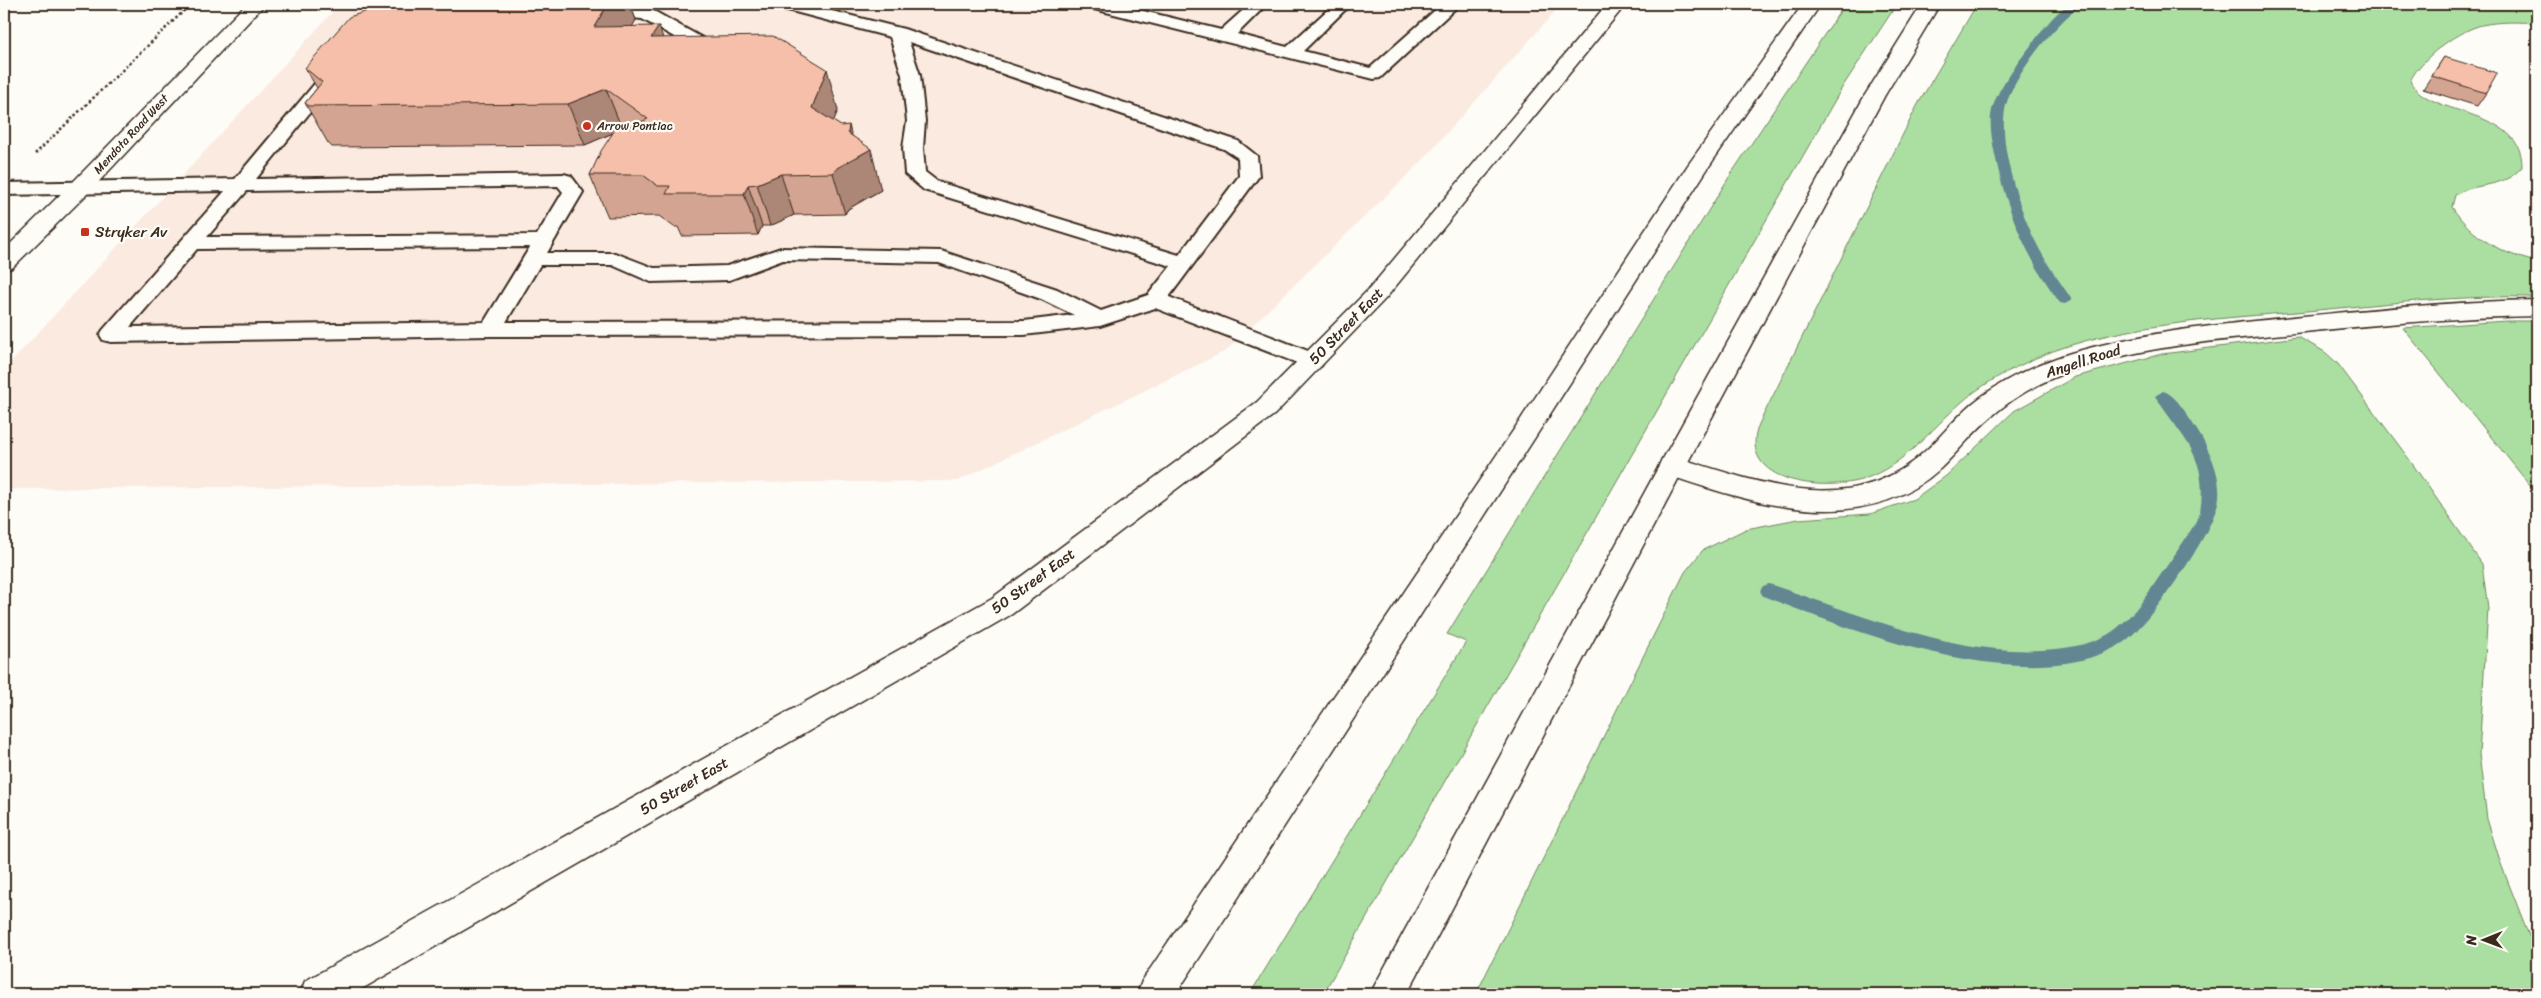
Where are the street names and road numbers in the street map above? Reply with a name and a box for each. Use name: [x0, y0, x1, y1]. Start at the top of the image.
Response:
street label: Mendota Road West: [88, 88, 175, 179]
street label: 50 Street East: [1302, 281, 1390, 371]
street label: Angell Road: [2041, 336, 2125, 386]
street label: 50 Street East: [985, 541, 1081, 621]
street label: 50 Street East: [634, 750, 734, 822]

